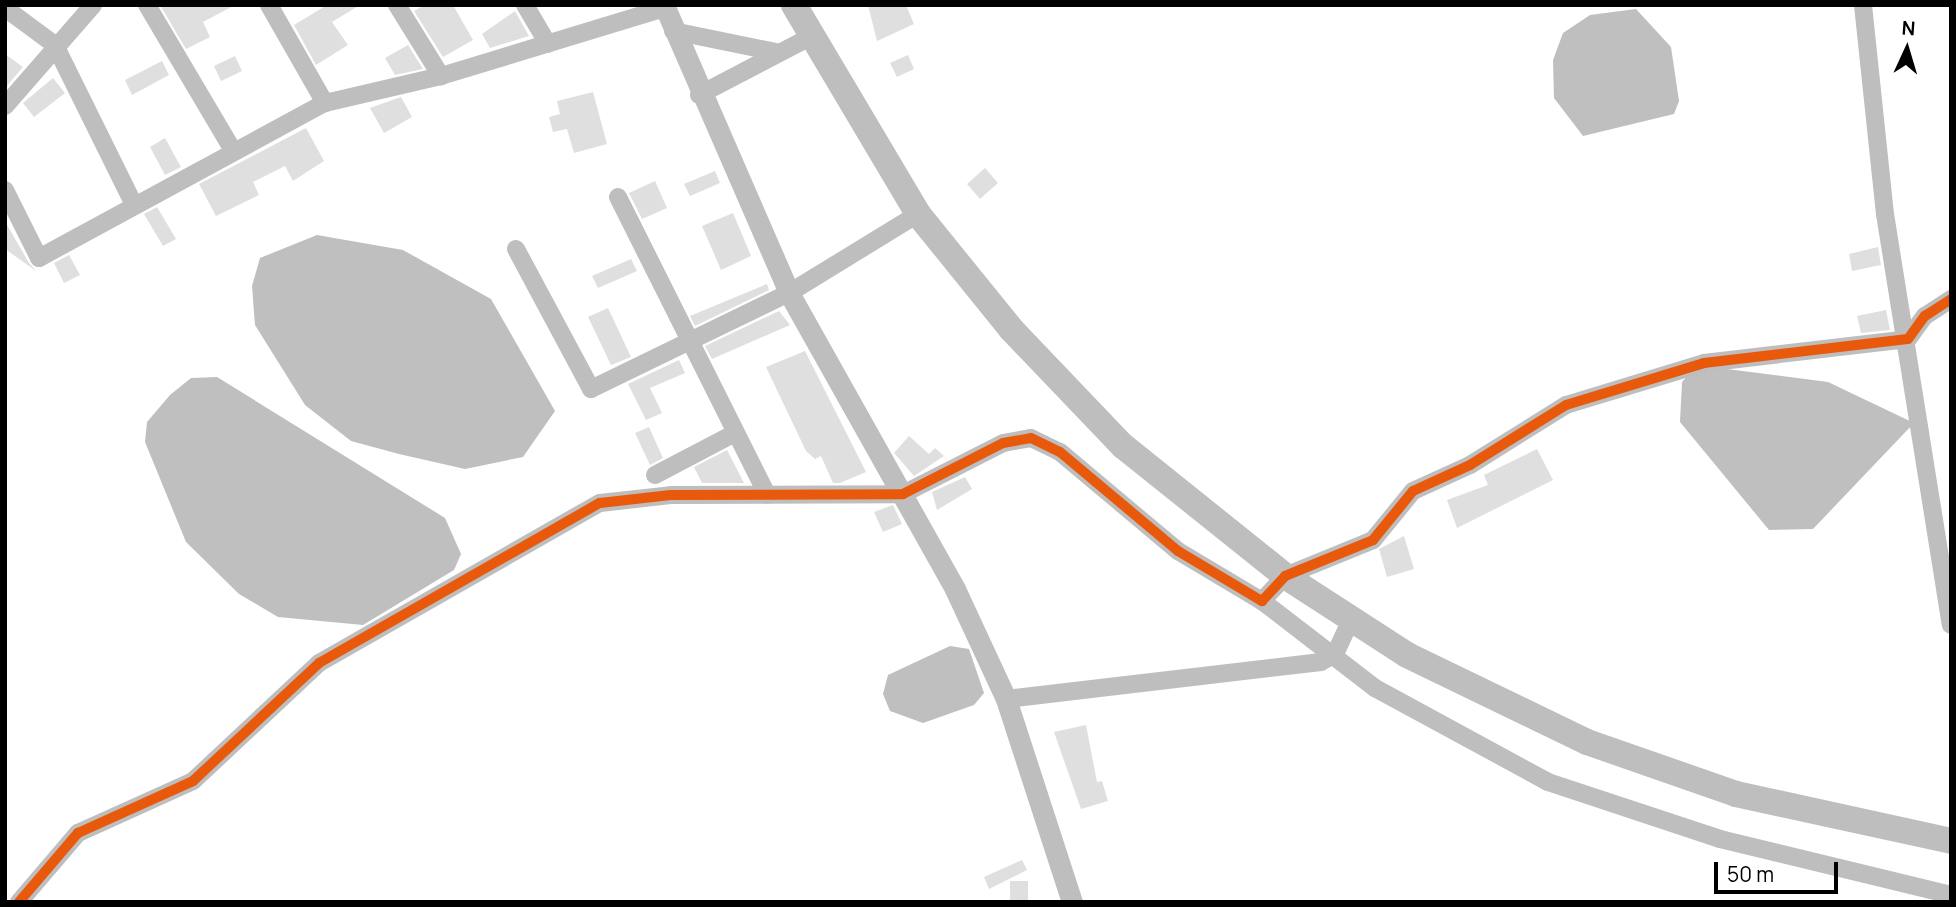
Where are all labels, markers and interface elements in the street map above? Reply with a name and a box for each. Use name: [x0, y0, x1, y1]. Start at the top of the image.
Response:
north arrow: [1872, 14, 1942, 84]
text: N: [1901, 15, 1916, 41]
scale bar: [1718, 848, 1842, 892]
text: 50 m: [1727, 860, 1774, 888]

